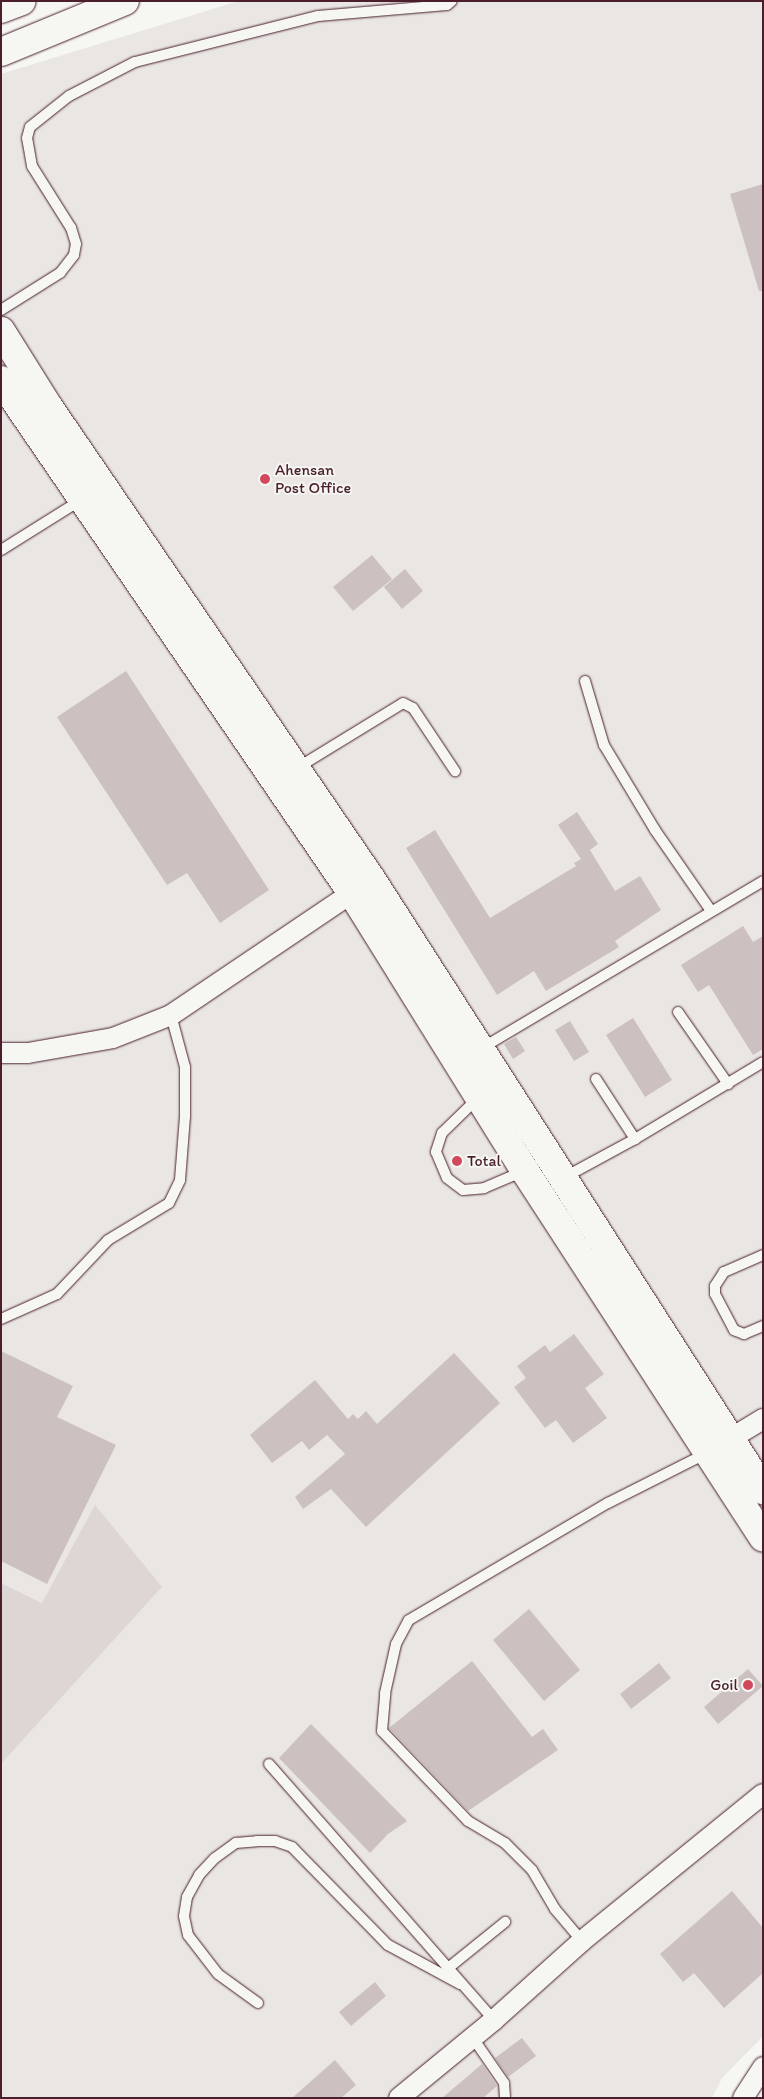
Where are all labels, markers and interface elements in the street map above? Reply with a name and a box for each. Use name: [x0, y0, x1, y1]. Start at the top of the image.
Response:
place label: Ahensan Post Office: [275, 460, 351, 498]
marker: Ahensan Post Office: [259, 473, 271, 485]
place label: Total: [467, 1151, 501, 1171]
marker: Total: [451, 1155, 463, 1167]
place label: Goil: [710, 1675, 738, 1695]
marker: Goil: [742, 1679, 754, 1691]

